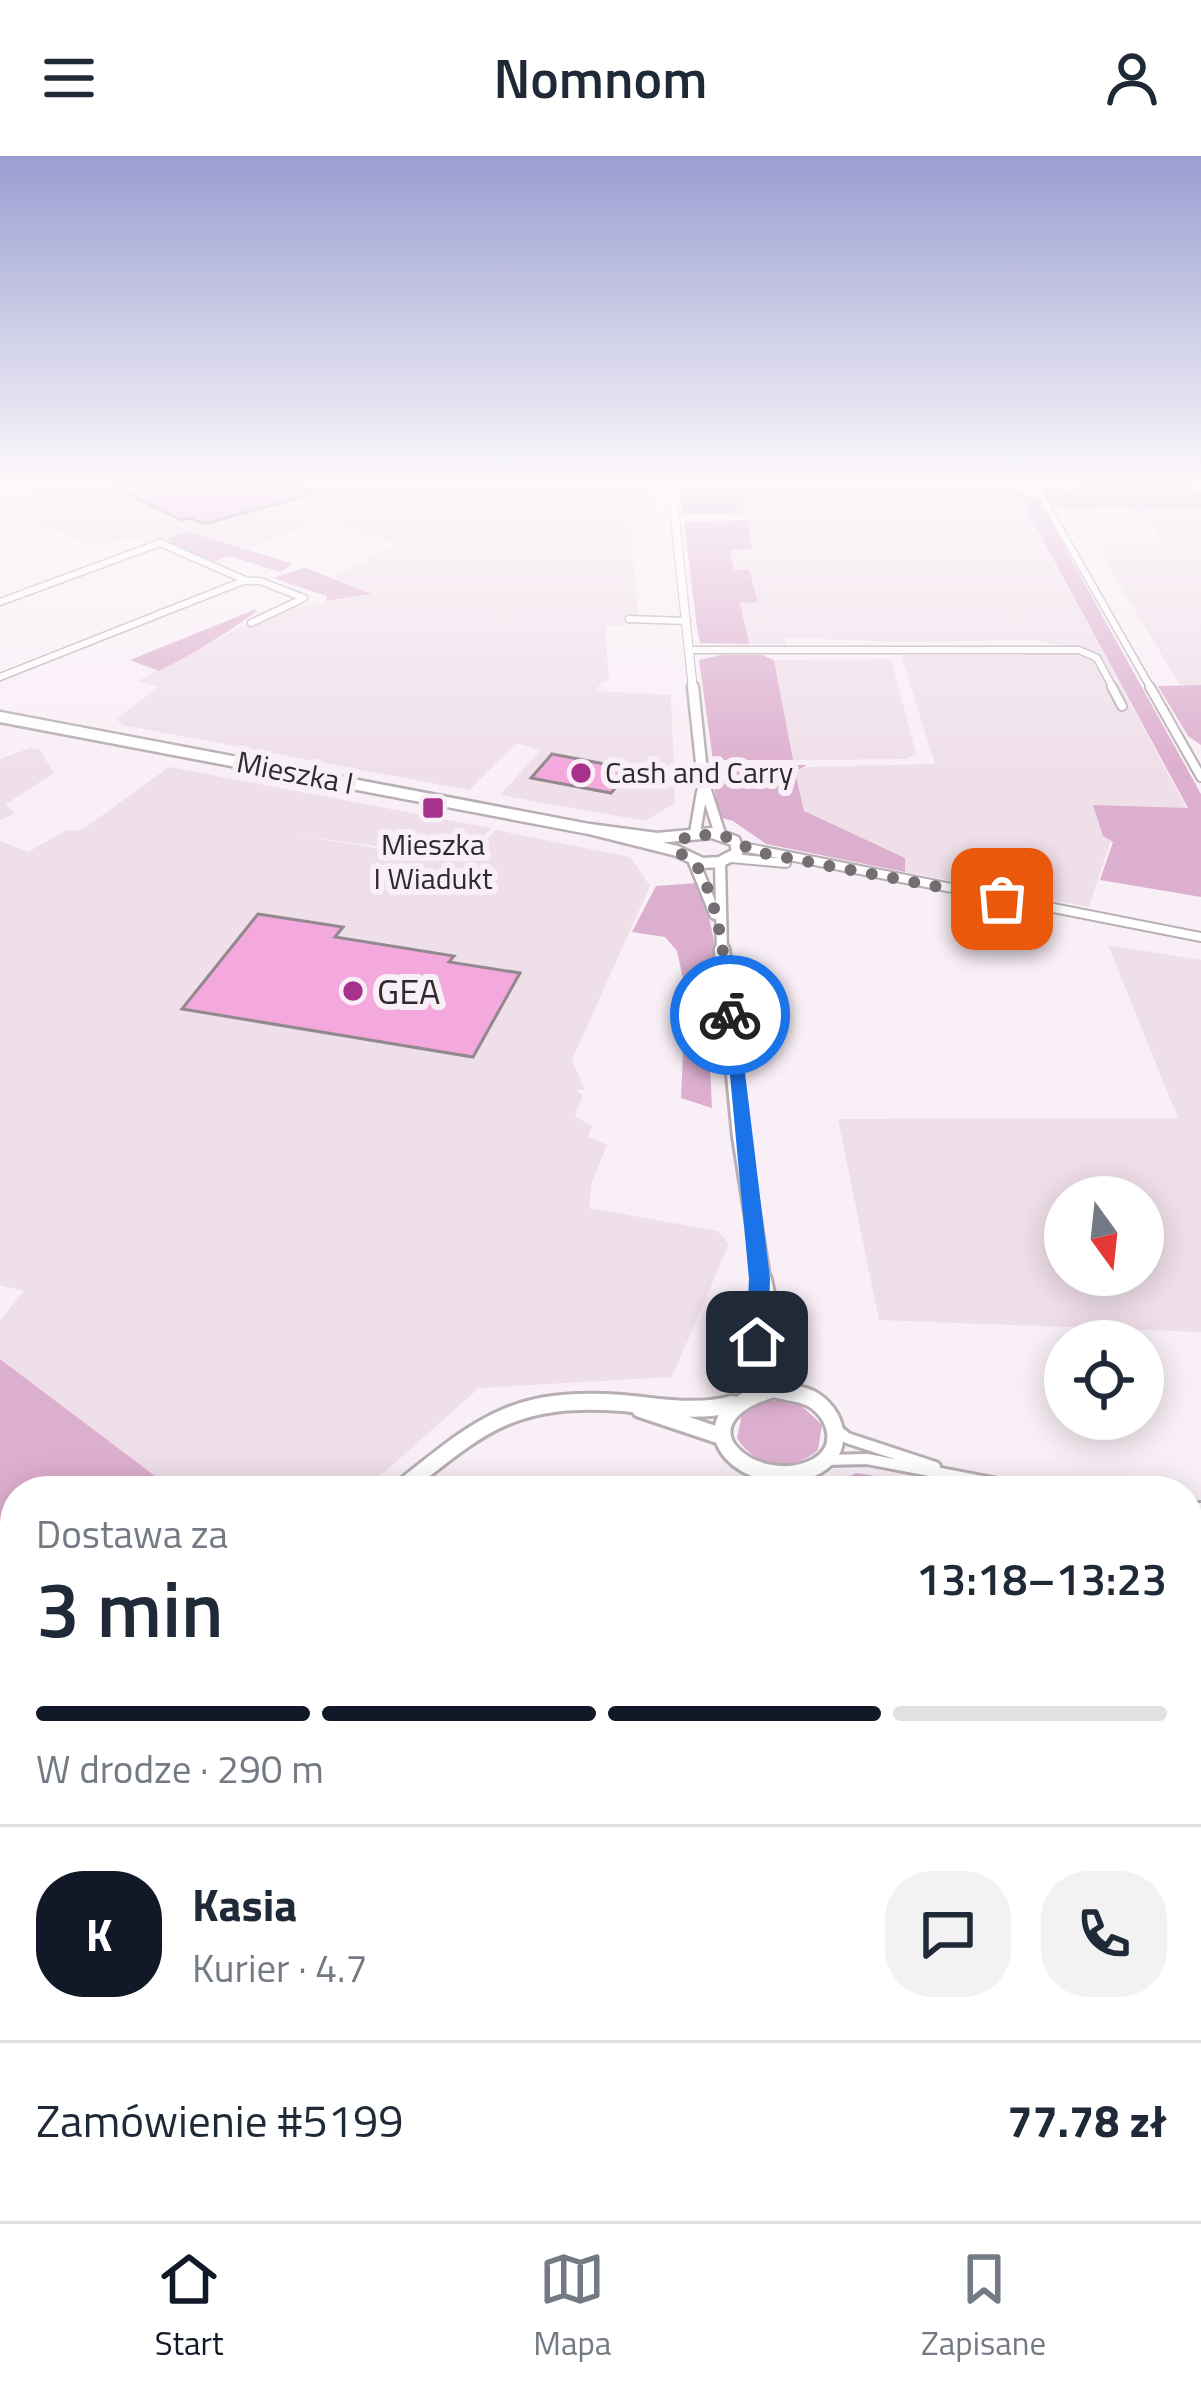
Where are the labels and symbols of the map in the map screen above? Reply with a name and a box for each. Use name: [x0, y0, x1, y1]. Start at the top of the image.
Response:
street label: Mieszka I: [233, 738, 357, 806]
place label: Cash and Carry: [605, 749, 793, 795]
marker: Cash and Carry: [568, 760, 594, 786]
marker: Mieszka I Wiadukt: [420, 795, 446, 821]
place label: Mieszka I Wiadukt: [374, 821, 493, 901]
pin: [951, 848, 1053, 950]
courier: [670, 955, 790, 1075]
place label: GEA: [377, 963, 441, 1018]
marker: GEA: [340, 978, 366, 1004]
north arrow: [1044, 1176, 1164, 1296]
pin: [706, 1291, 808, 1393]

